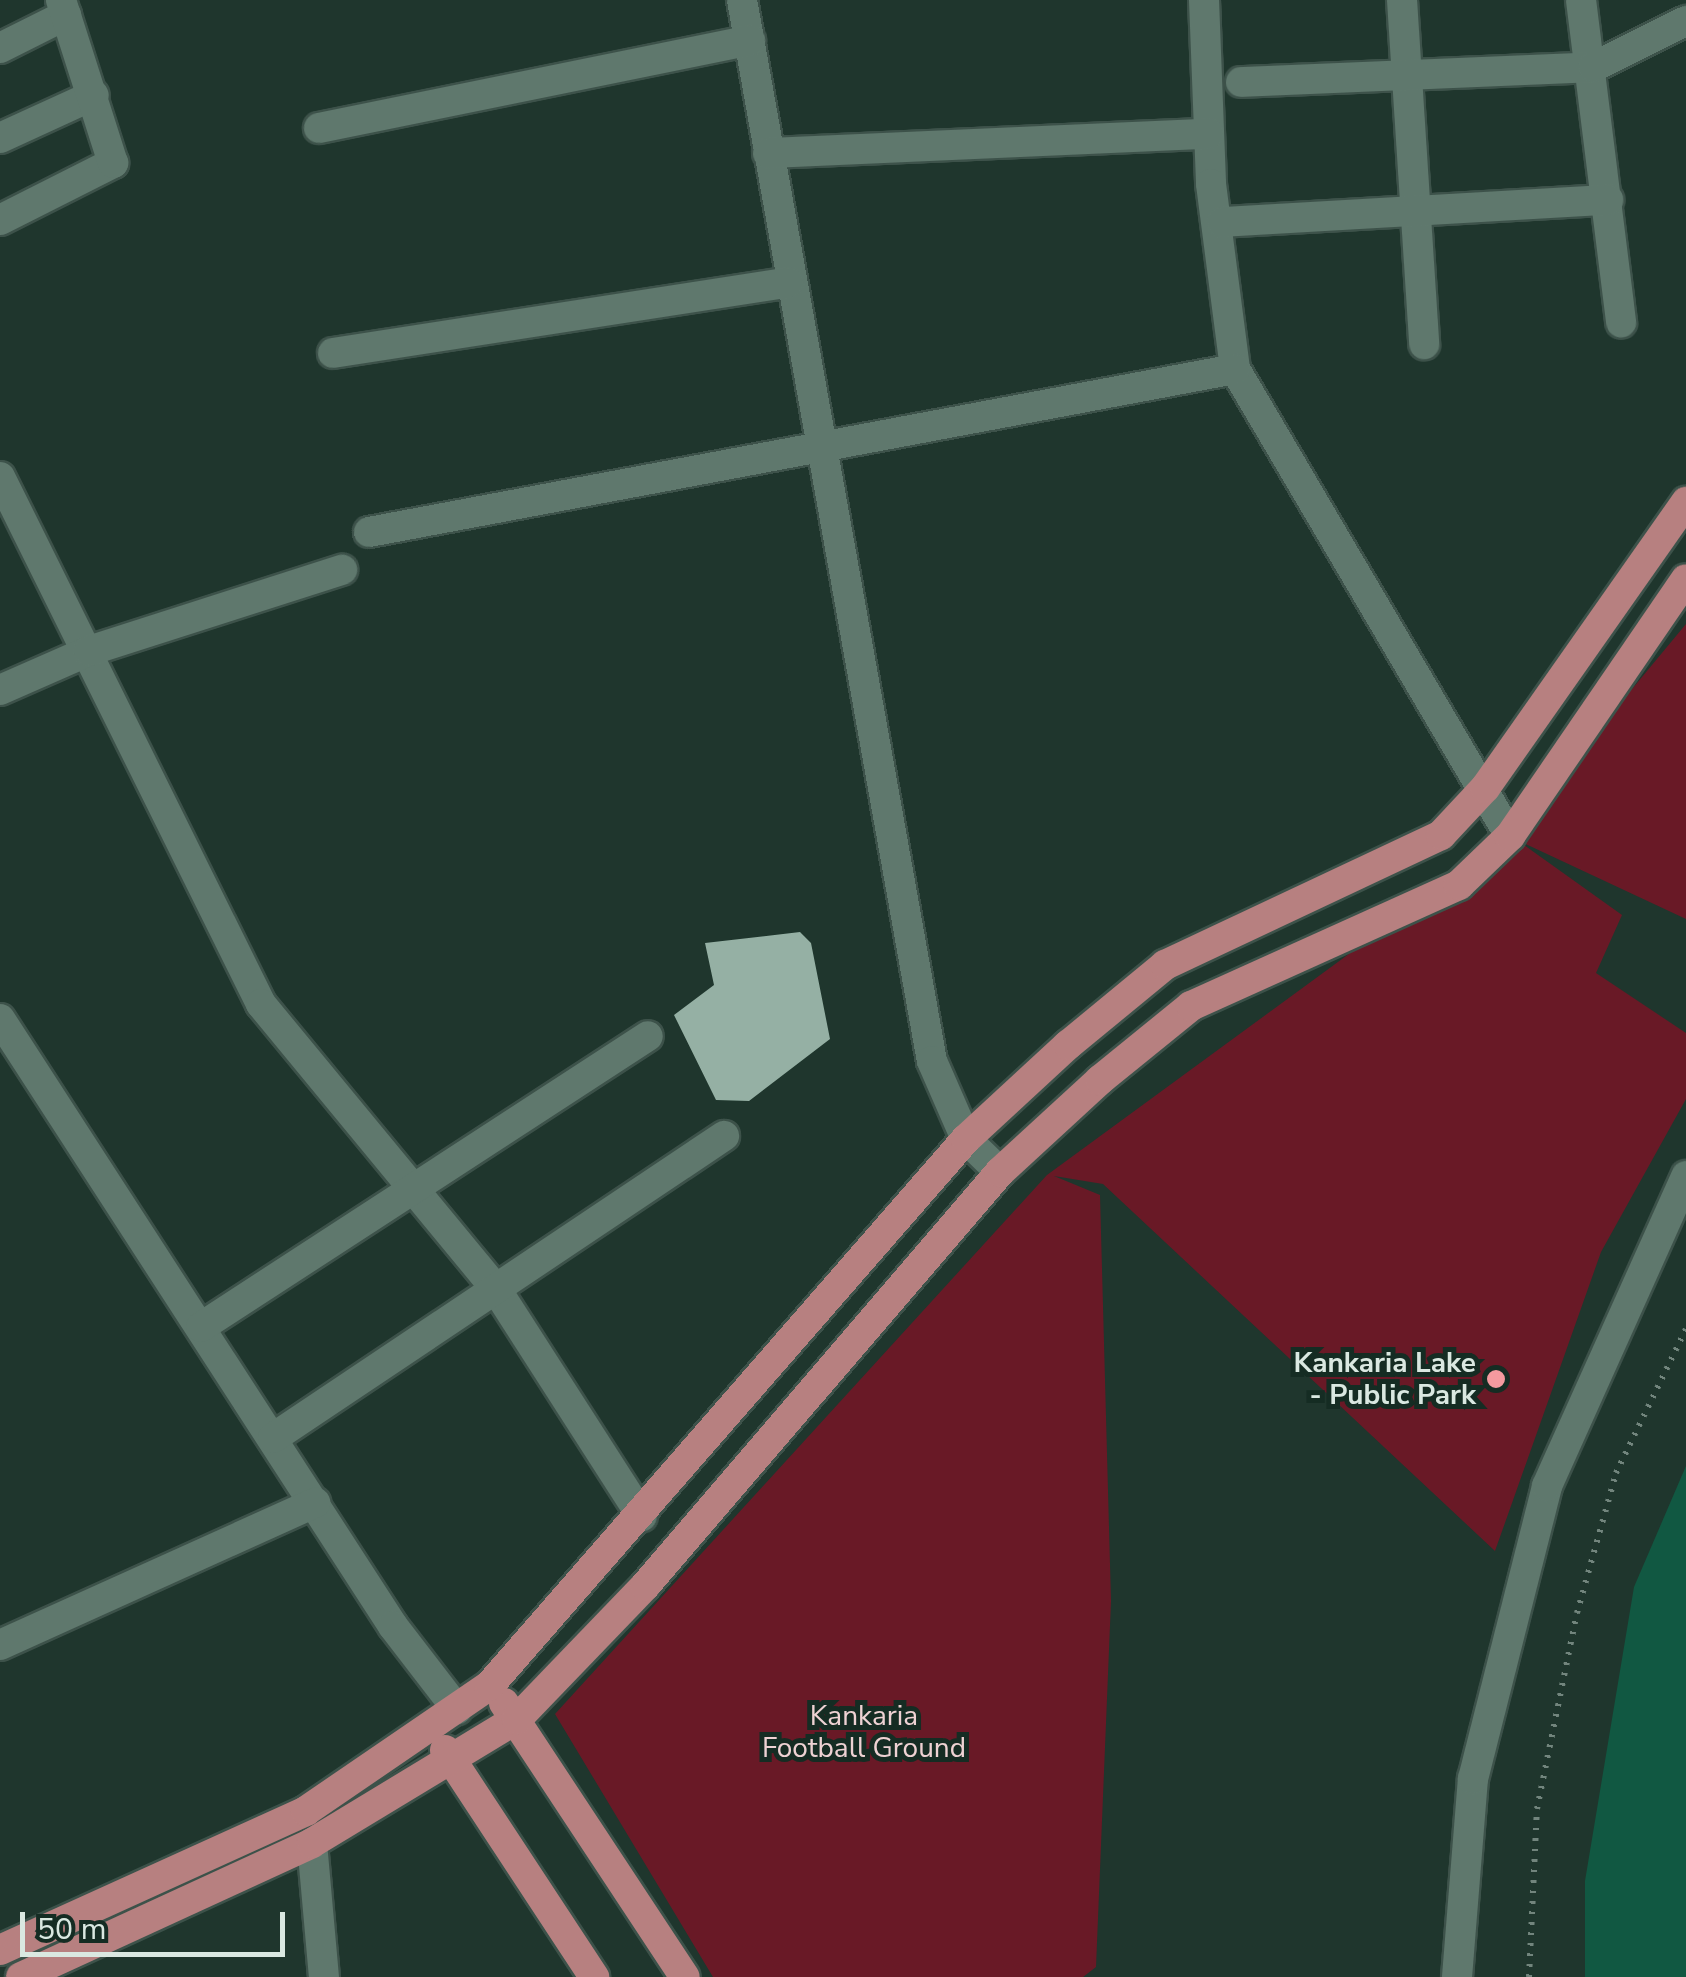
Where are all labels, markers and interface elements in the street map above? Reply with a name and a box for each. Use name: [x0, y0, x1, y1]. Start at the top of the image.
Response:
place label: Kankaria Lake - Public Park: [1294, 1346, 1476, 1412]
marker: Kankaria Lake - Public Park: [1485, 1368, 1507, 1390]
park label: Kankaria Football Ground: [762, 1699, 966, 1765]
scale bar: [25, 1892, 290, 1954]
text: 50 m: [37, 1909, 106, 1950]

